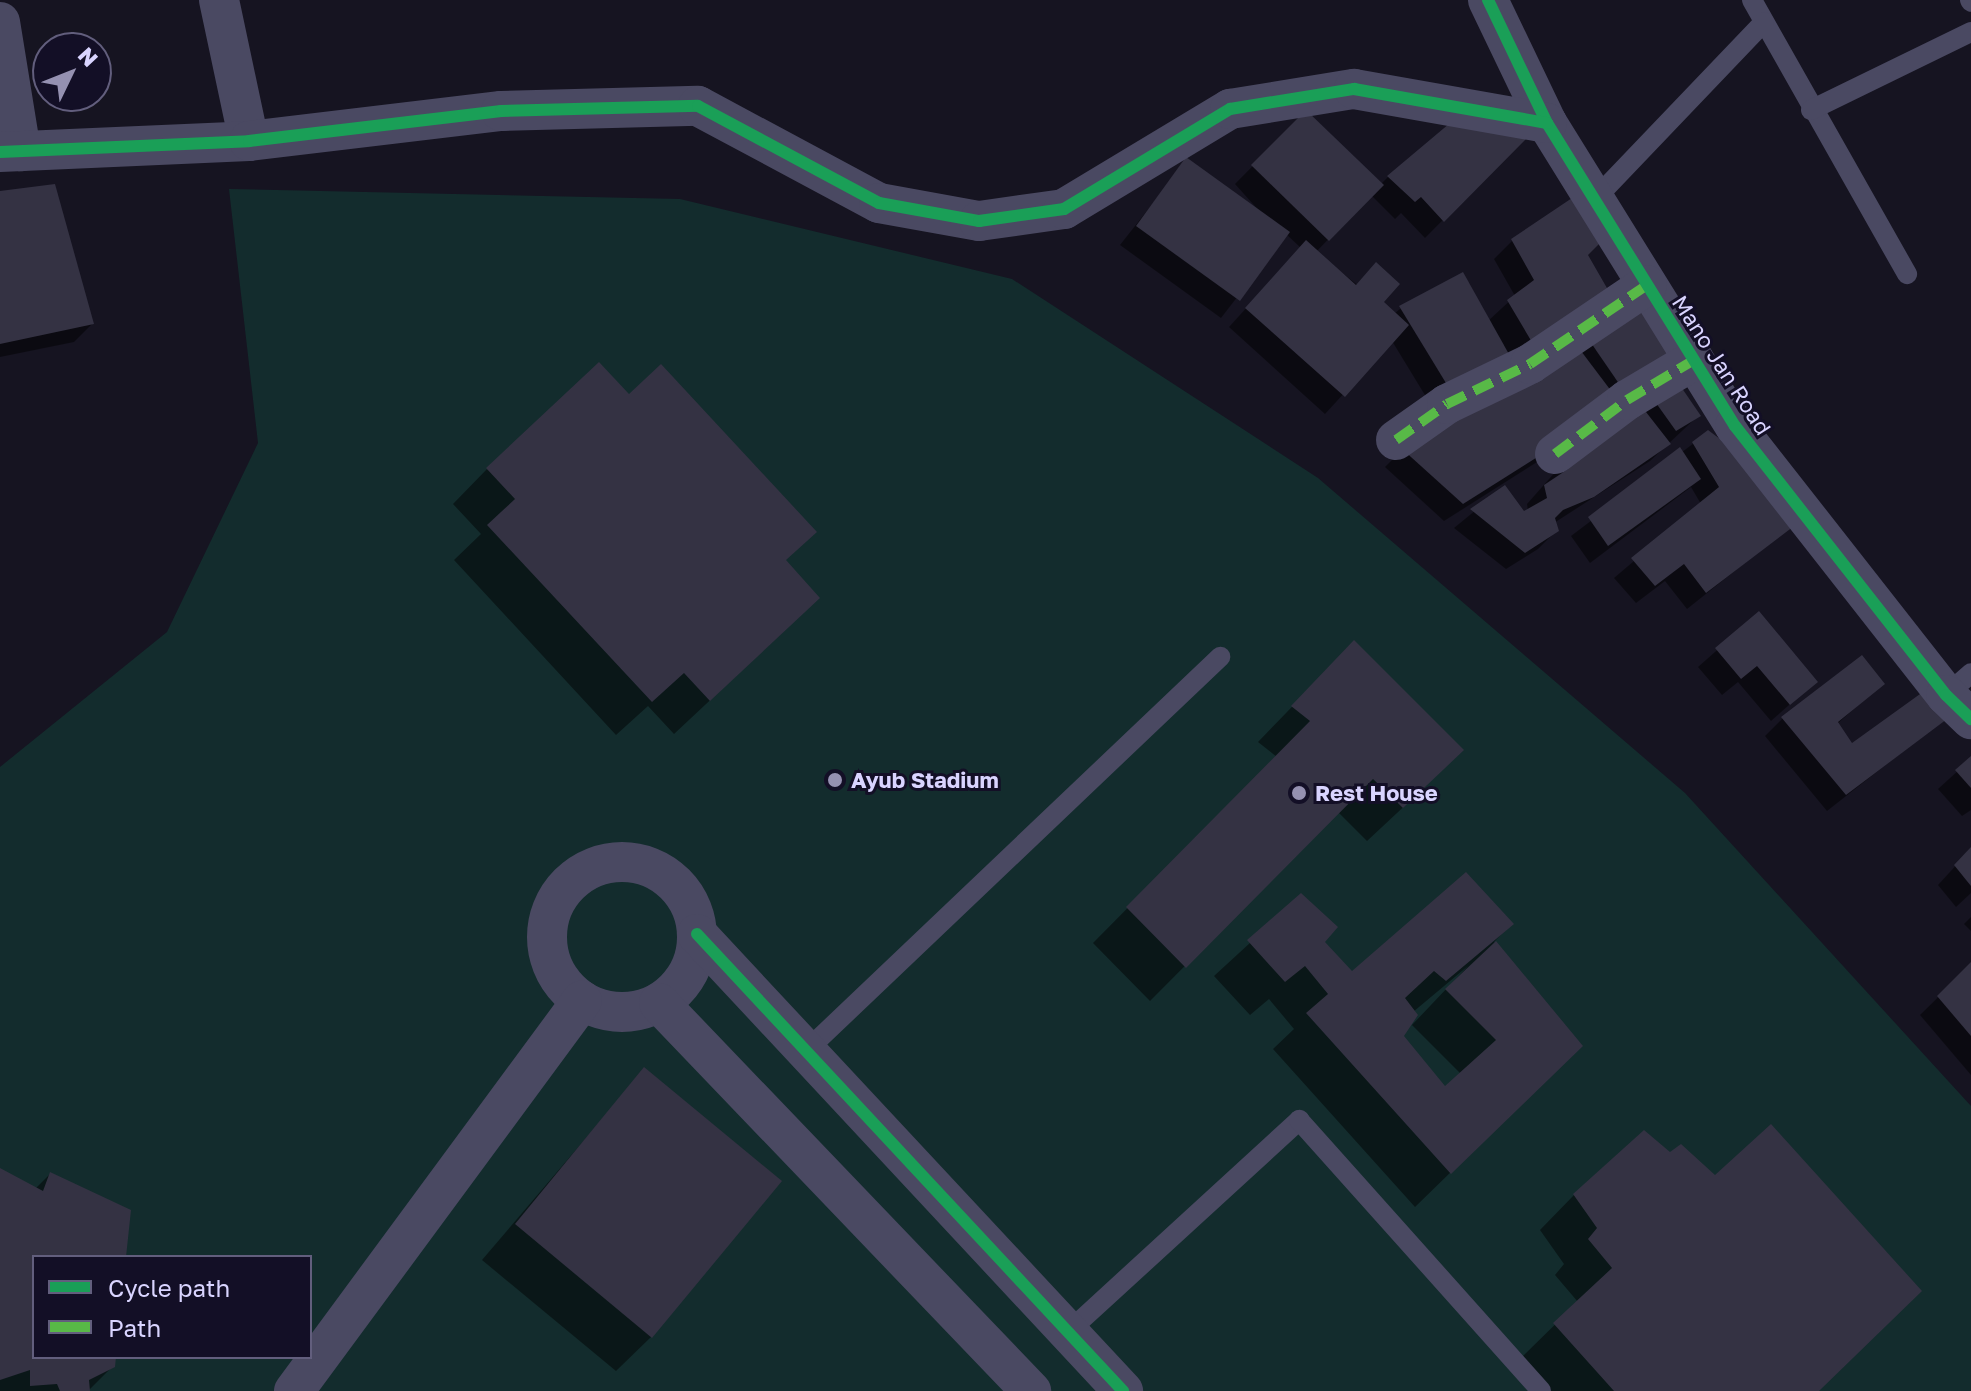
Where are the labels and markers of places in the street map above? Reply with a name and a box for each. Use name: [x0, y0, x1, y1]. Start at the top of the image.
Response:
place label: Ayub Stadium: [851, 767, 999, 793]
marker: Ayub Stadium: [826, 771, 844, 789]
place label: Rest House: [1315, 780, 1438, 806]
marker: Rest House: [1290, 784, 1308, 802]

